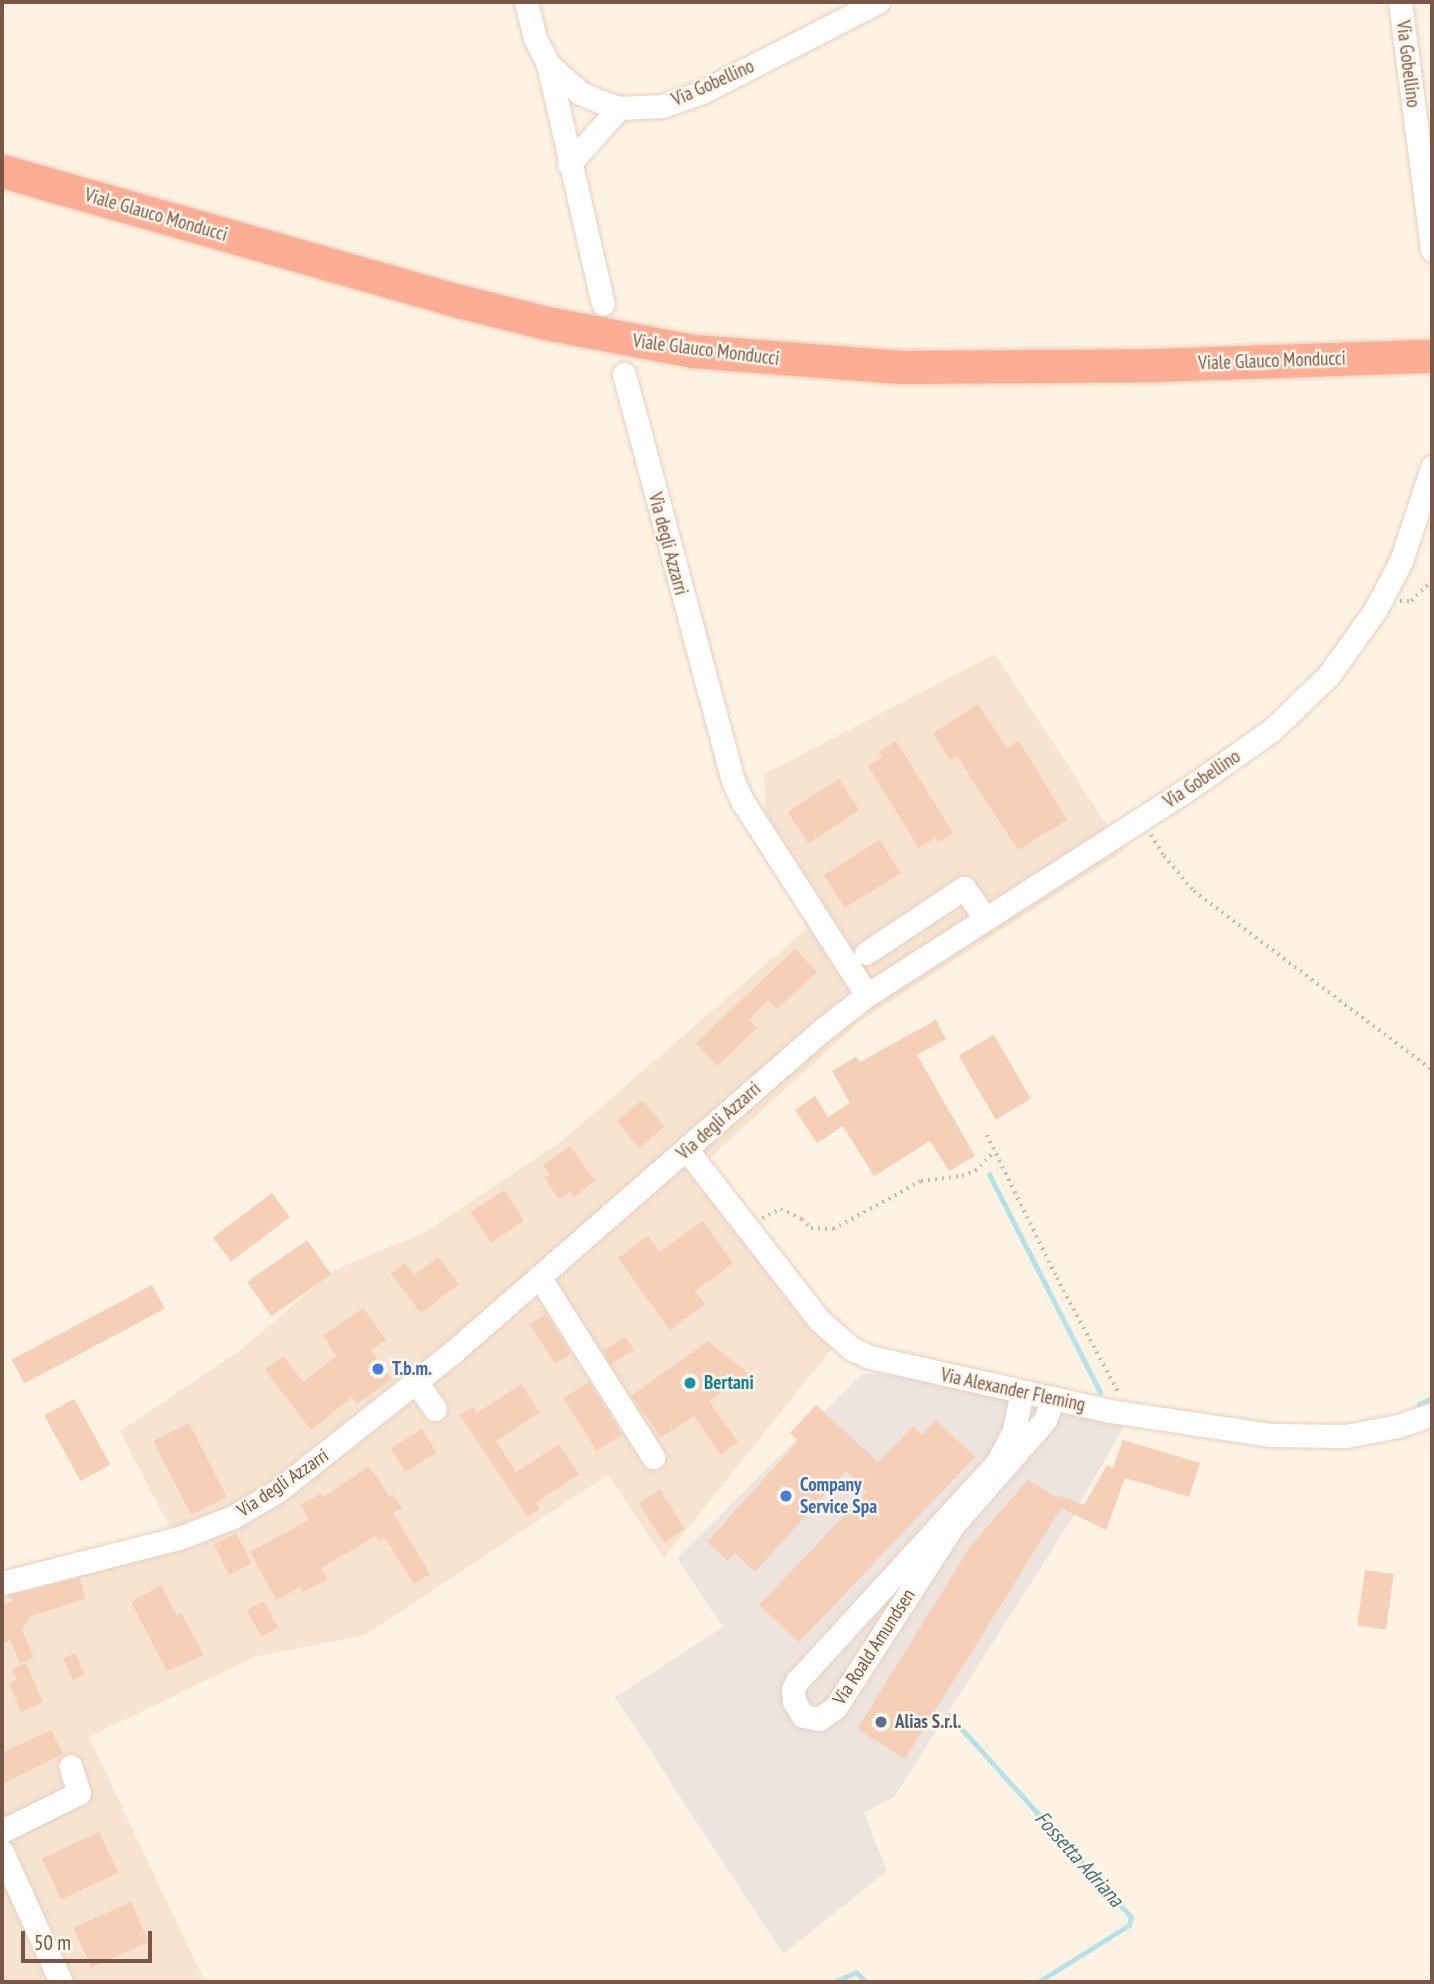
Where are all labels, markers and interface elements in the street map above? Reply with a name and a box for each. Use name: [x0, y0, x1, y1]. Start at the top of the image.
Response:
street label: Via Gobellino: [1391, 19, 1425, 109]
street label: Via Gobellino: [668, 55, 758, 111]
street label: Viale Glauco Monducci: [82, 184, 230, 246]
street label: Viale Glauco Monducci: [631, 330, 781, 370]
street label: Viale Glauco Monducci: [1198, 347, 1346, 375]
street label: Via degli Azzarri: [643, 490, 693, 598]
street label: Via Gobellino: [1159, 745, 1245, 813]
street label: Via degli Azzarri: [672, 1077, 766, 1165]
place label: T.b.m.: [392, 1358, 432, 1380]
marker: T.b.m.: [370, 1361, 386, 1377]
street label: Via Alexander Fleming: [938, 1363, 1088, 1417]
place label: Bertani: [704, 1372, 754, 1394]
marker: Bertani: [682, 1375, 698, 1391]
street label: Via degli Azzarri: [233, 1444, 333, 1522]
place label: Company Service Spa: [800, 1474, 877, 1518]
marker: Company Service Spa: [778, 1488, 794, 1504]
street label: Via Roald Amundsen: [828, 1585, 920, 1709]
place label: Alias S.r.l.: [895, 1711, 961, 1733]
marker: Alias S.r.l.: [873, 1714, 889, 1730]
water label: Fossetta Adriana: [1029, 1806, 1129, 1912]
scale bar: [24, 1918, 156, 1962]
text: 50 m: [34, 1929, 71, 1956]

